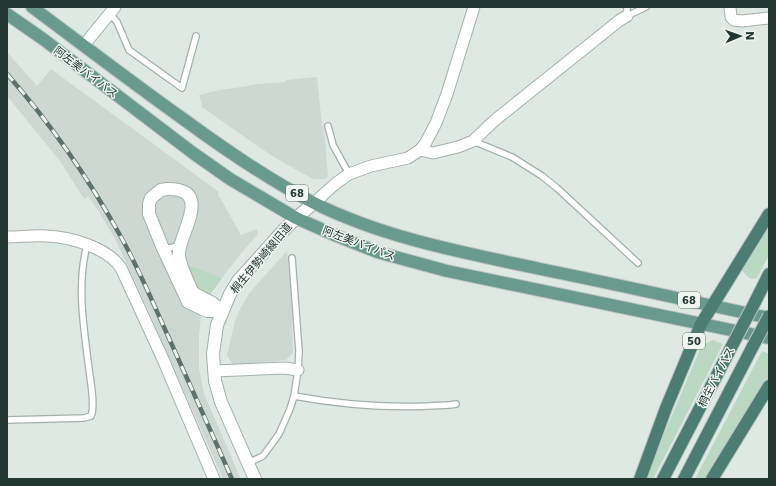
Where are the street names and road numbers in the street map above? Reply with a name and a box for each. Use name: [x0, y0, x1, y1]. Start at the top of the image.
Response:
street label: 阿左美バイパス: [51, 44, 120, 101]
road number: 68: [286, 185, 308, 201]
street label: 桐生伊勢崎線旧道: [228, 220, 295, 296]
street label: 阿左美バイパス: [321, 224, 397, 263]
road number: 68: [678, 292, 700, 308]
road number: 50: [683, 333, 705, 349]
street label: 桐生バイパス: [696, 345, 737, 409]

